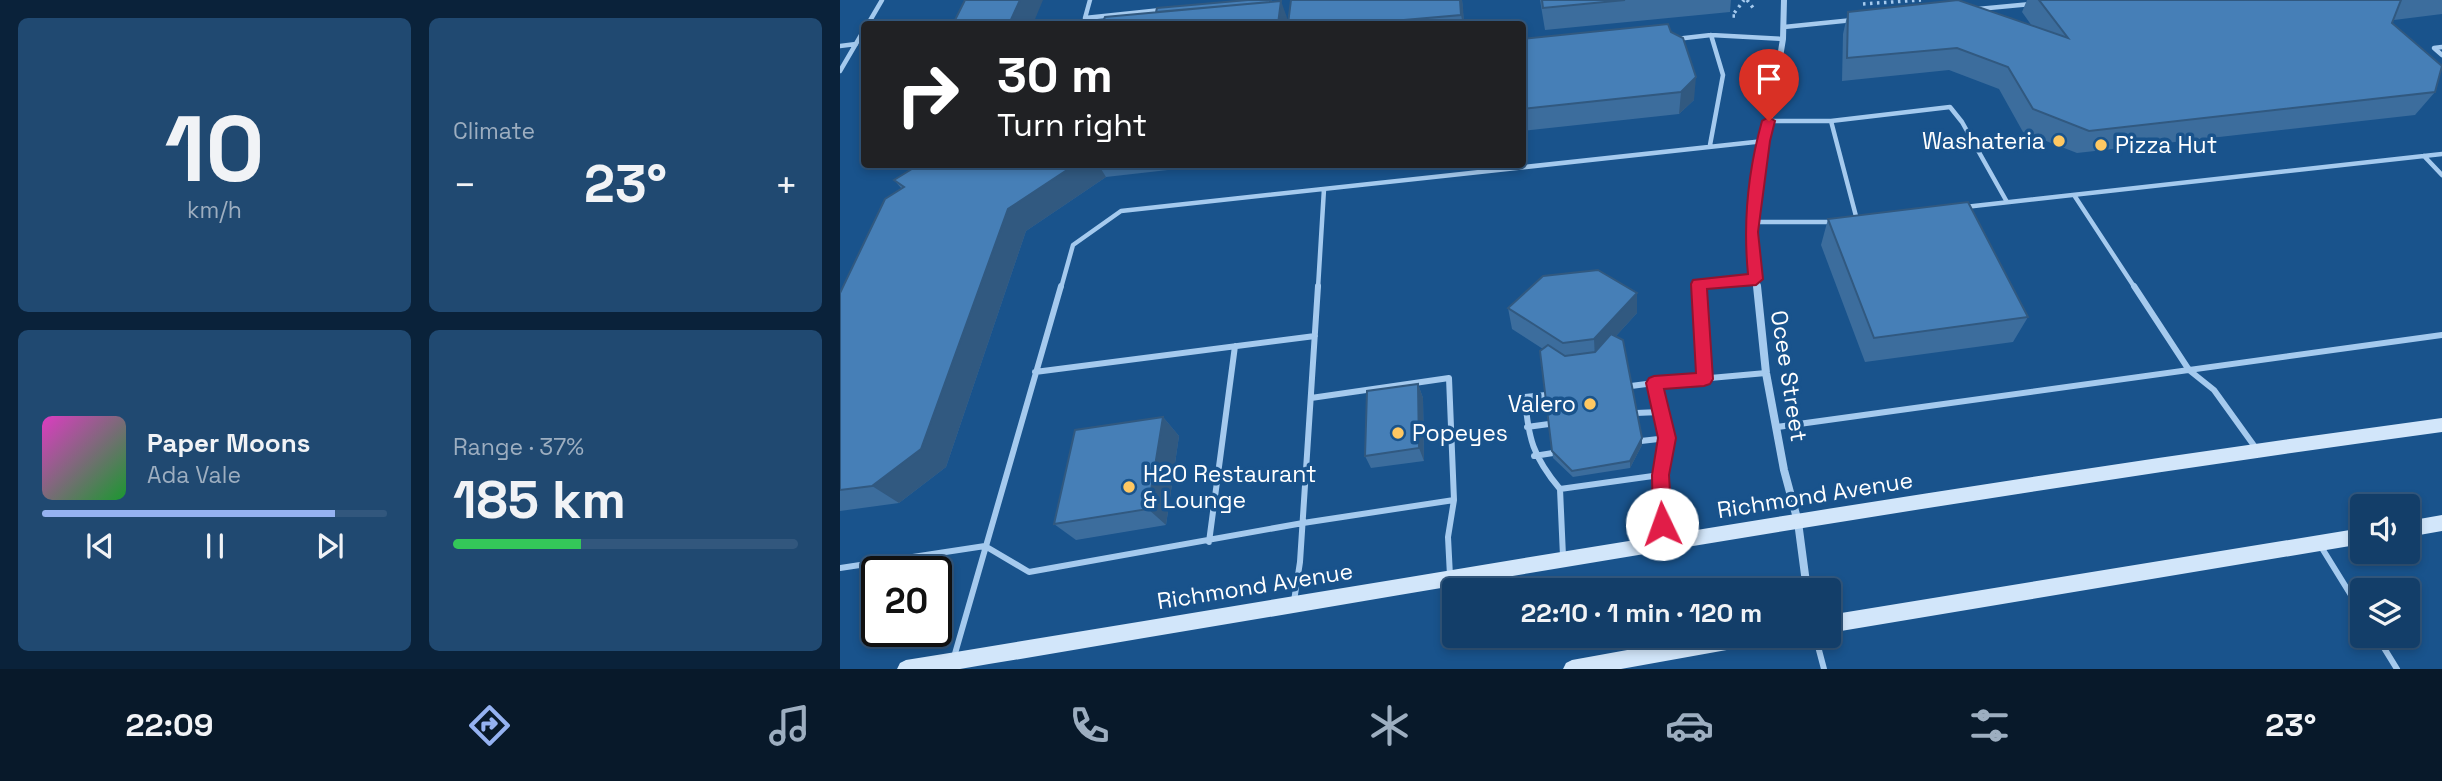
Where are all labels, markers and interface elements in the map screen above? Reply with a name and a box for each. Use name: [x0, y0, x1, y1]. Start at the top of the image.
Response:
text: 30 m: [997, 44, 1113, 106]
icon: right: [882, 49, 973, 140]
pin: [1739, 49, 1799, 121]
icon: arrive: [1750, 60, 1788, 98]
text: 10: [164, 91, 265, 208]
text: Turn right: [997, 105, 1147, 145]
text: Climate: [453, 116, 535, 146]
place label: Washateria: [1922, 126, 2045, 156]
place label: Pizza Hut: [2115, 130, 2217, 160]
marker: Washateria: [2051, 133, 2067, 149]
marker: Pizza Hut: [2093, 137, 2109, 153]
text: 23°: [584, 151, 667, 217]
text: −: [453, 161, 477, 209]
text: +: [774, 161, 798, 209]
text: km/h: [187, 195, 242, 225]
street label: Ocee Street: [1764, 308, 1814, 444]
place label: Valero: [1508, 389, 1576, 419]
marker: Valero: [1582, 396, 1598, 412]
place label: Popeyes: [1412, 418, 1508, 448]
marker: Popeyes: [1390, 425, 1406, 441]
text: Paper Moons: [147, 426, 310, 460]
text: Range · 37%: [453, 432, 584, 462]
place label: H2O Restaurant & Lounge: [1143, 459, 1317, 515]
text: Ada Vale: [147, 460, 241, 490]
street label: Richmond Avenue: [1715, 465, 1915, 525]
text: 185 km: [453, 467, 626, 533]
marker: H2O Restaurant & Lounge: [1121, 479, 1137, 495]
position arrow: [1625, 487, 1699, 561]
map controls: [2350, 494, 2420, 648]
button: sound: [2350, 494, 2420, 564]
icon: previous: [81, 527, 119, 565]
icon: pause: [196, 527, 234, 565]
icon: next: [311, 527, 349, 565]
speed limit sign: 20: [861, 556, 952, 647]
street label: Richmond Avenue: [1155, 556, 1355, 616]
button: layers: [2350, 578, 2420, 648]
text: 22:10 · 1 min · 120 m: [1521, 596, 1762, 630]
icon: directions: [465, 701, 514, 750]
icon: music: [765, 701, 814, 750]
icon: phone: [1065, 701, 1114, 750]
icon: climate: [1365, 701, 1414, 750]
icon: car: [1665, 701, 1714, 750]
icon: filters: [1965, 701, 2014, 750]
text: 22:09: [126, 705, 214, 745]
text: 23°: [2265, 705, 2316, 745]

